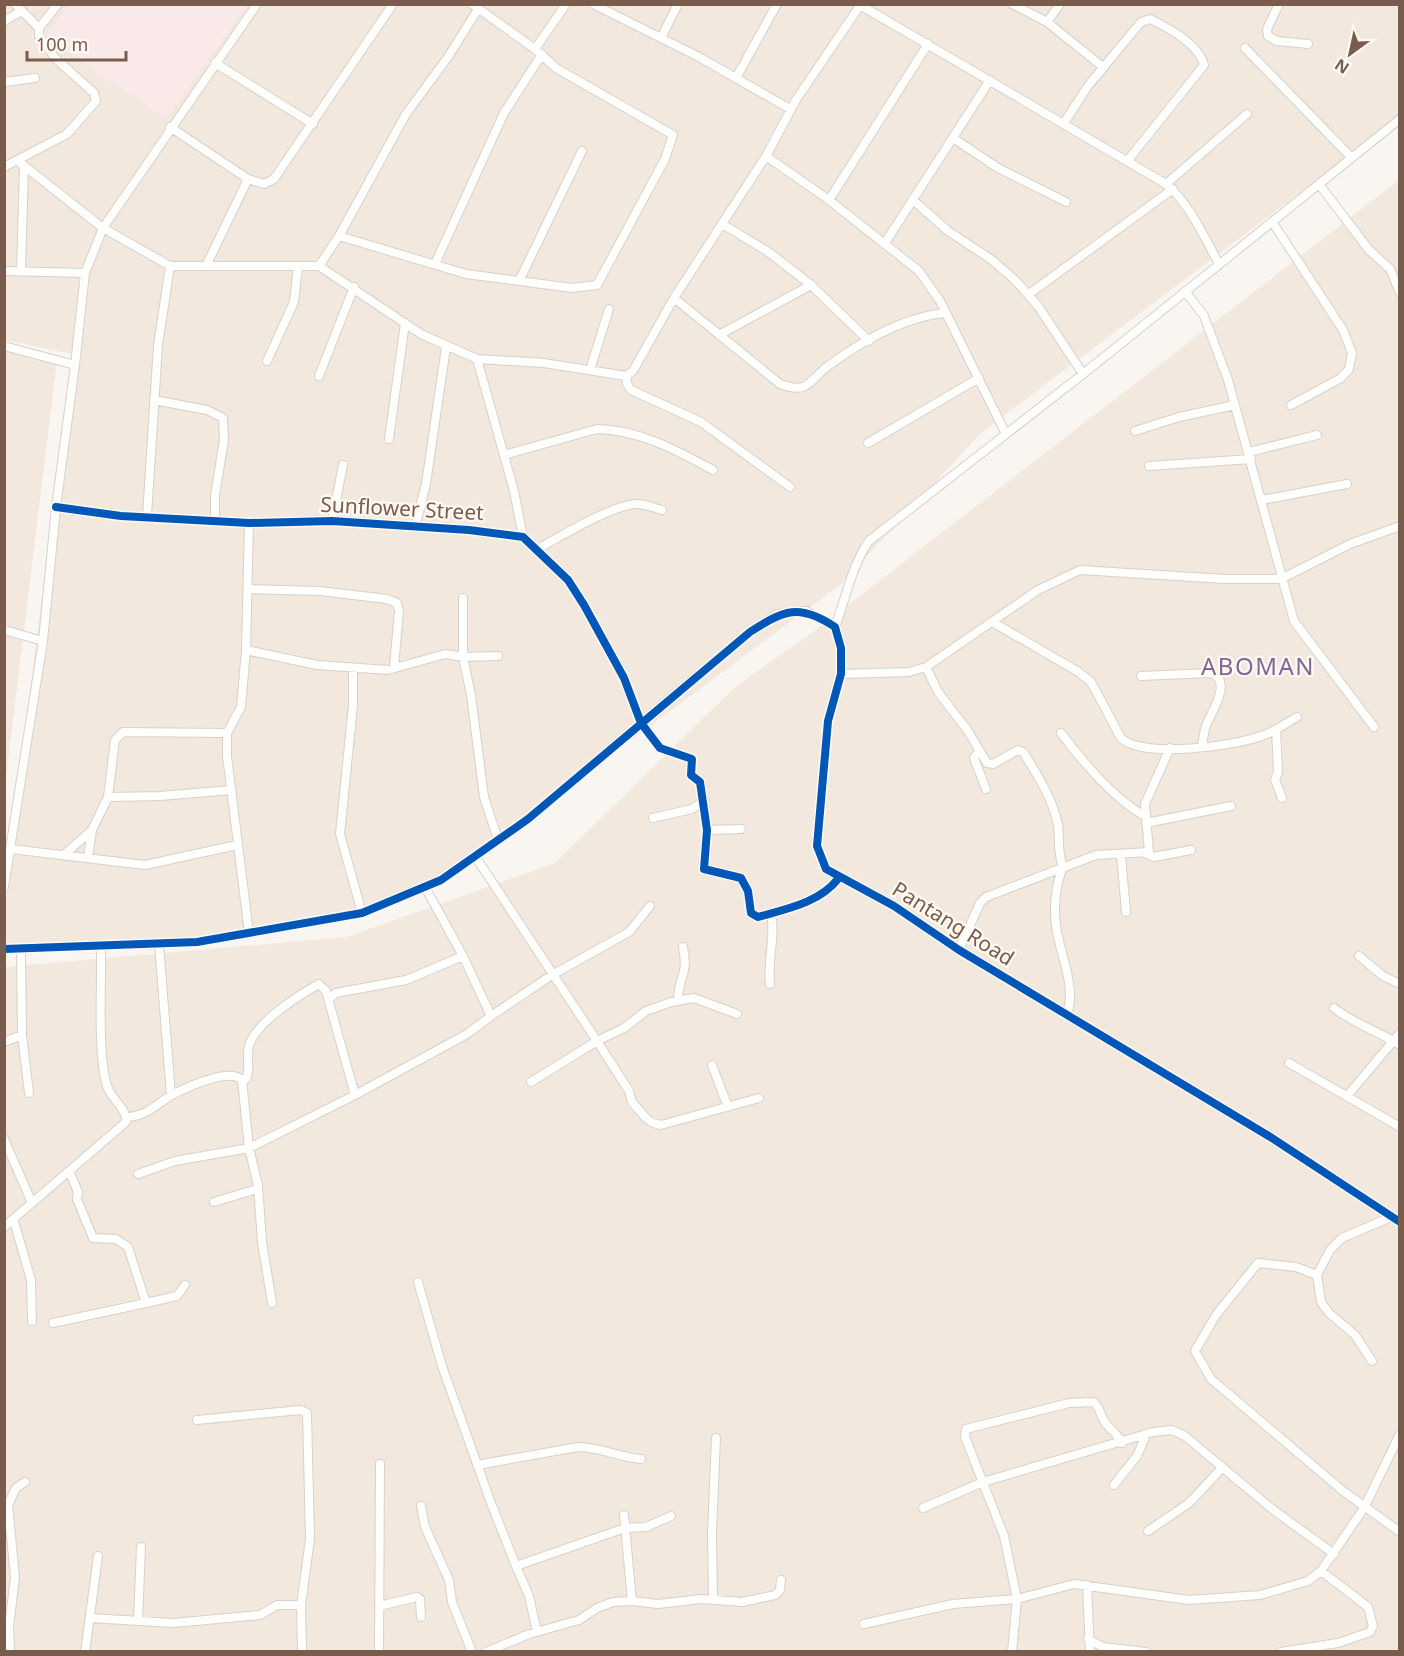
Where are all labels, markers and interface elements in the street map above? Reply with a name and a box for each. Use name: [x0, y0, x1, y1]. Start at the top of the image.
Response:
scale bar: [27, 24, 126, 62]
north arrow: [1320, 24, 1380, 84]
text: 100 m: [36, 32, 88, 56]
text: N: [1330, 54, 1353, 79]
street label: Sunflower Street: [320, 490, 485, 526]
district label: ABOMAN: [1201, 649, 1315, 682]
street label: Pantang Road: [887, 875, 1020, 972]

